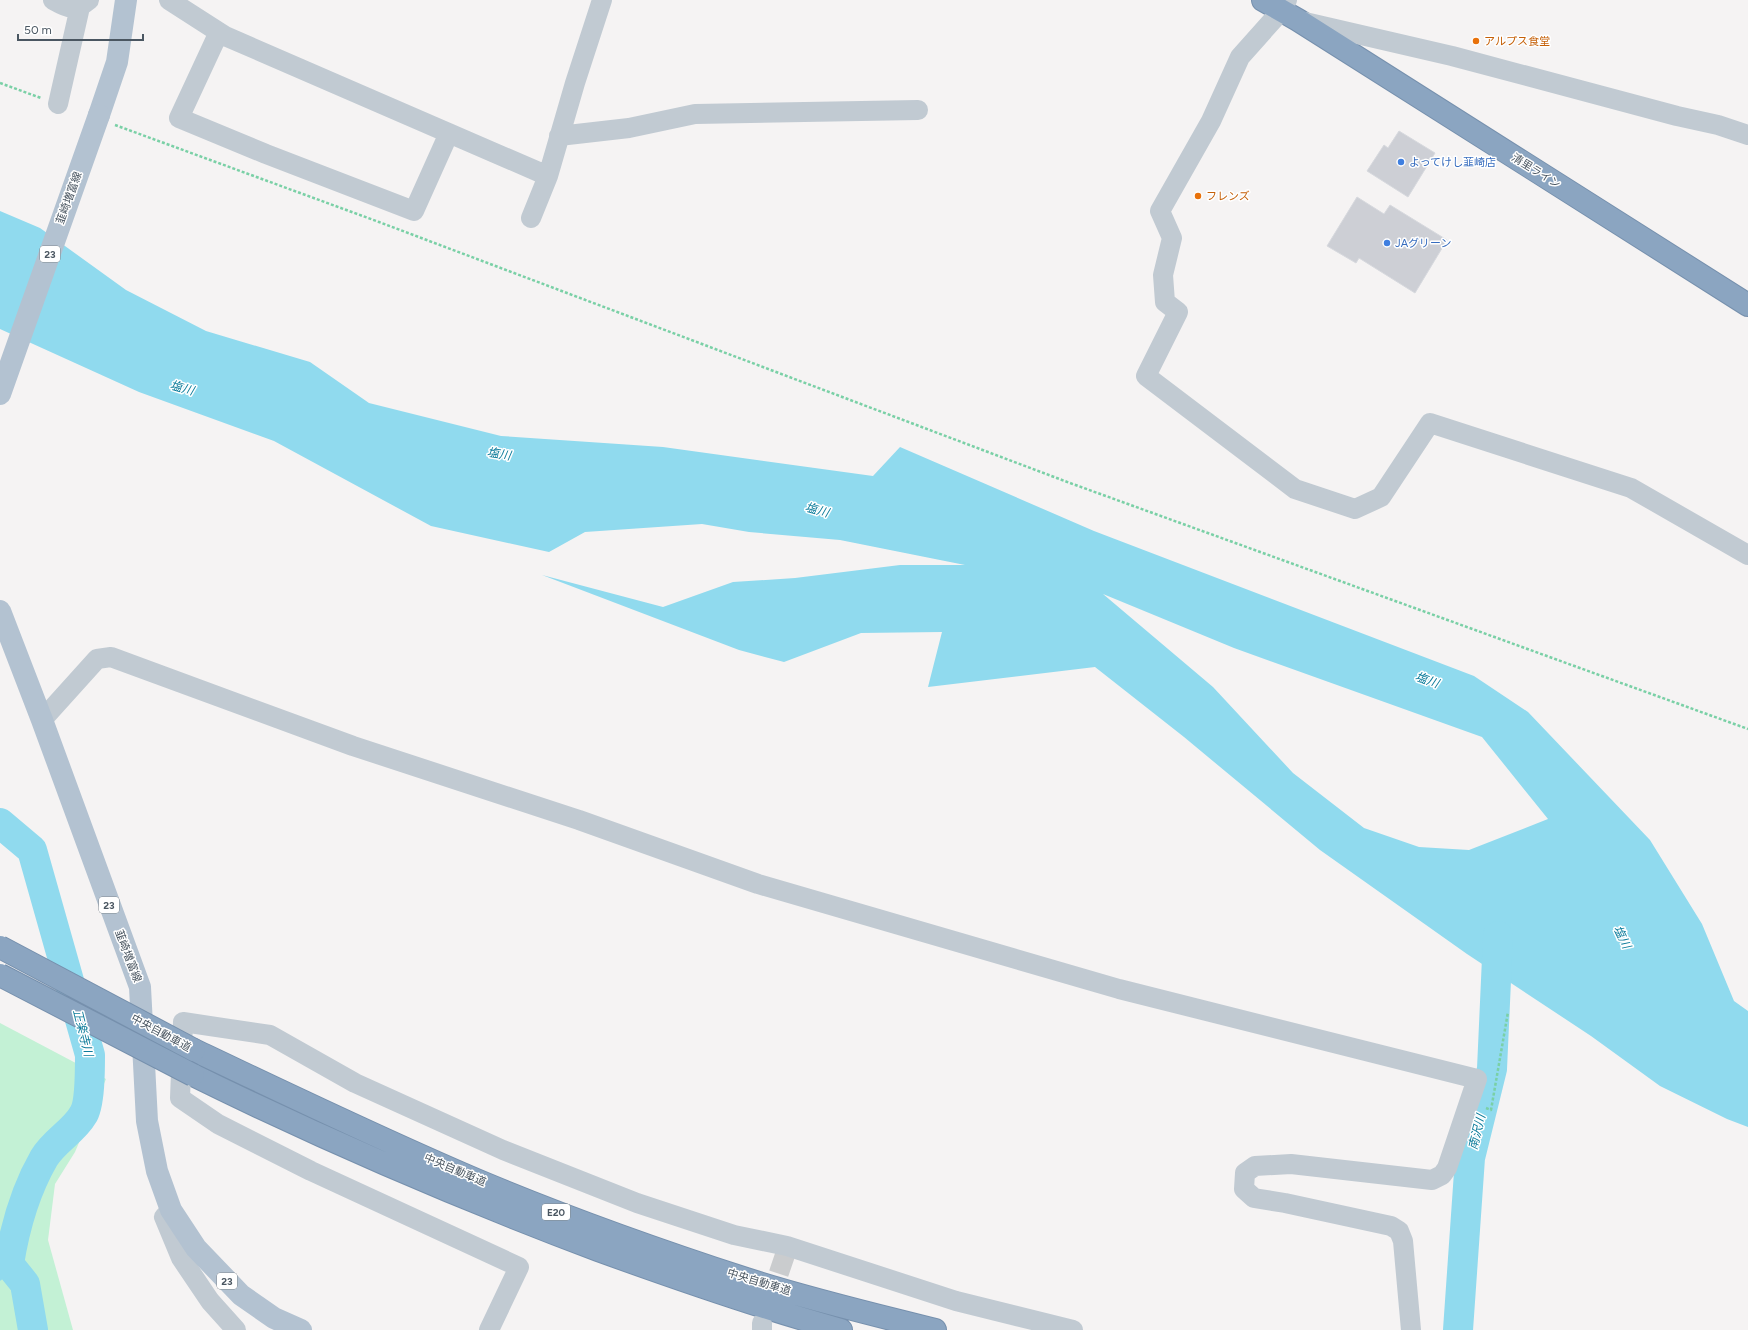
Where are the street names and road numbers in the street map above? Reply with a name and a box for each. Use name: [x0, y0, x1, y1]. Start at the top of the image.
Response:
street label: 清里ライン: [1509, 151, 1563, 191]
street label: 韮崎増富線: [53, 170, 85, 226]
road number: 23: [40, 246, 60, 262]
road number: 23: [99, 897, 119, 913]
street label: 韮崎増富線: [112, 928, 144, 984]
street label: 中央自動車道: [129, 1012, 193, 1054]
street label: 中央自動車道: [422, 1151, 488, 1189]
road number: E20: [542, 1204, 570, 1220]
street label: 中央自動車道: [726, 1266, 792, 1298]
road number: 23: [217, 1273, 237, 1289]

